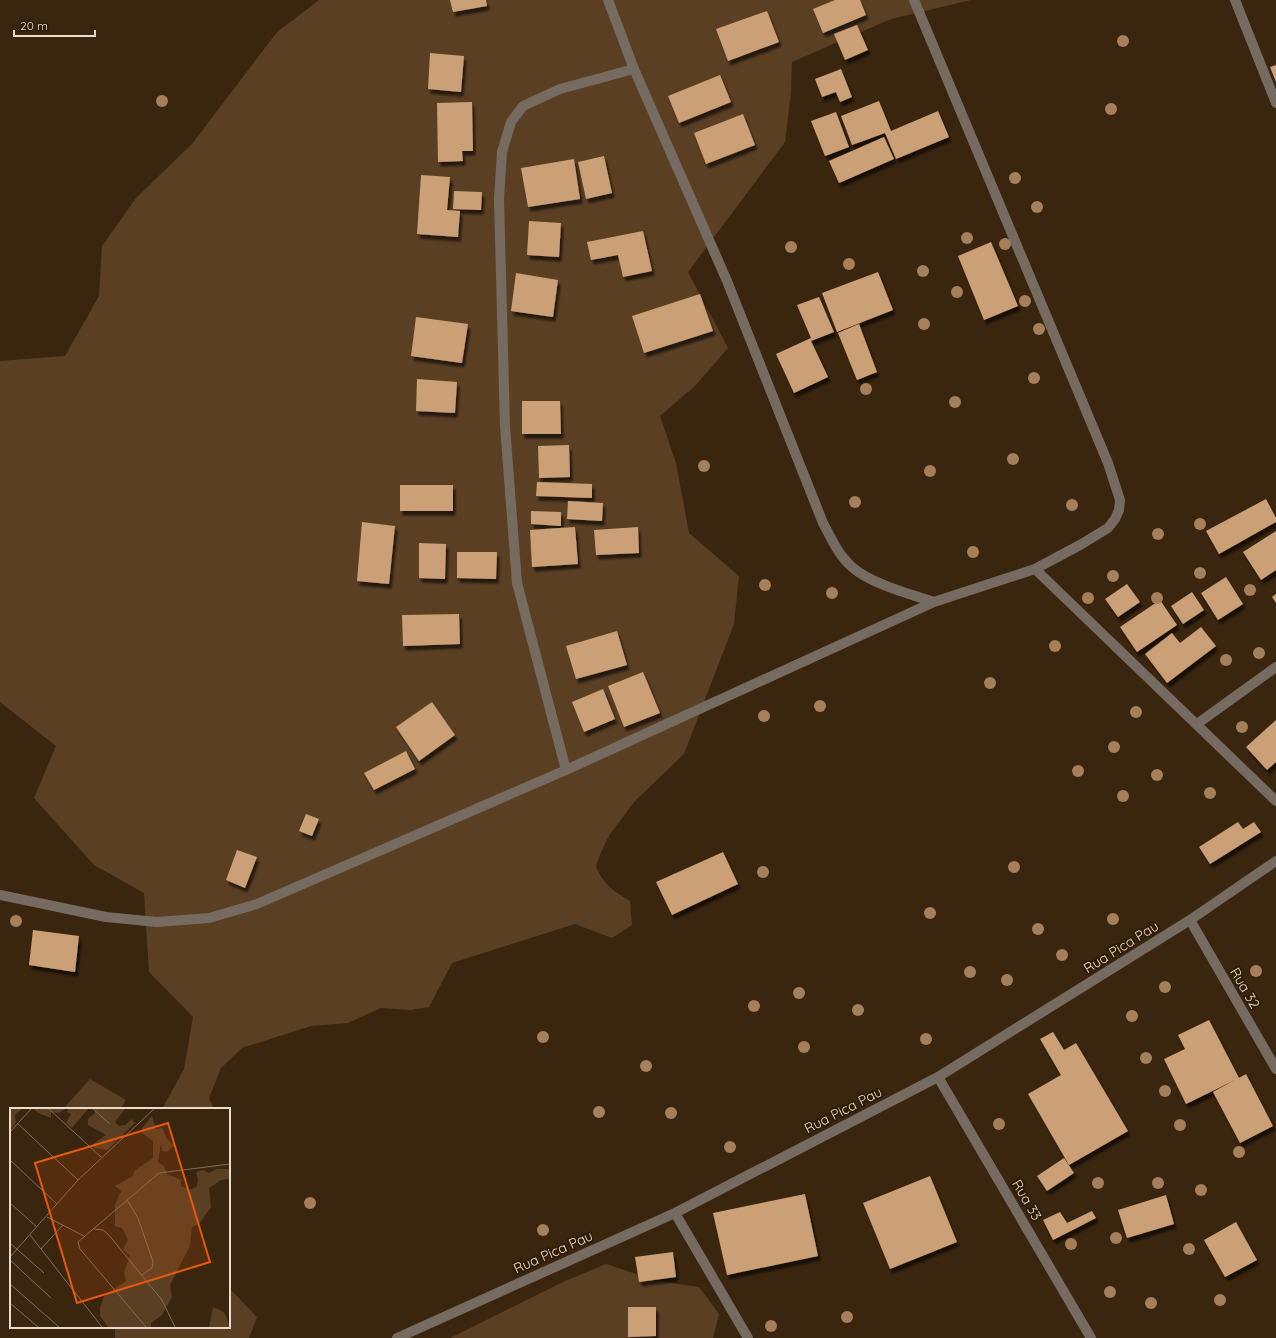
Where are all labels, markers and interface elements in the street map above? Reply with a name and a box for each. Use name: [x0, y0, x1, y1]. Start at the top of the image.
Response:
scale bar: [14, 12, 95, 38]
text: 20 m: [20, 18, 48, 33]
street label: Rua Pica Pau: [1080, 917, 1162, 977]
street label: Rua 32: [1226, 964, 1264, 1012]
street label: Rua Pica Pau: [801, 1083, 885, 1137]
inset map: [10, 1108, 230, 1328]
street label: Rua 33: [1008, 1176, 1046, 1224]
street label: Rua Pica Pau: [511, 1226, 595, 1278]

